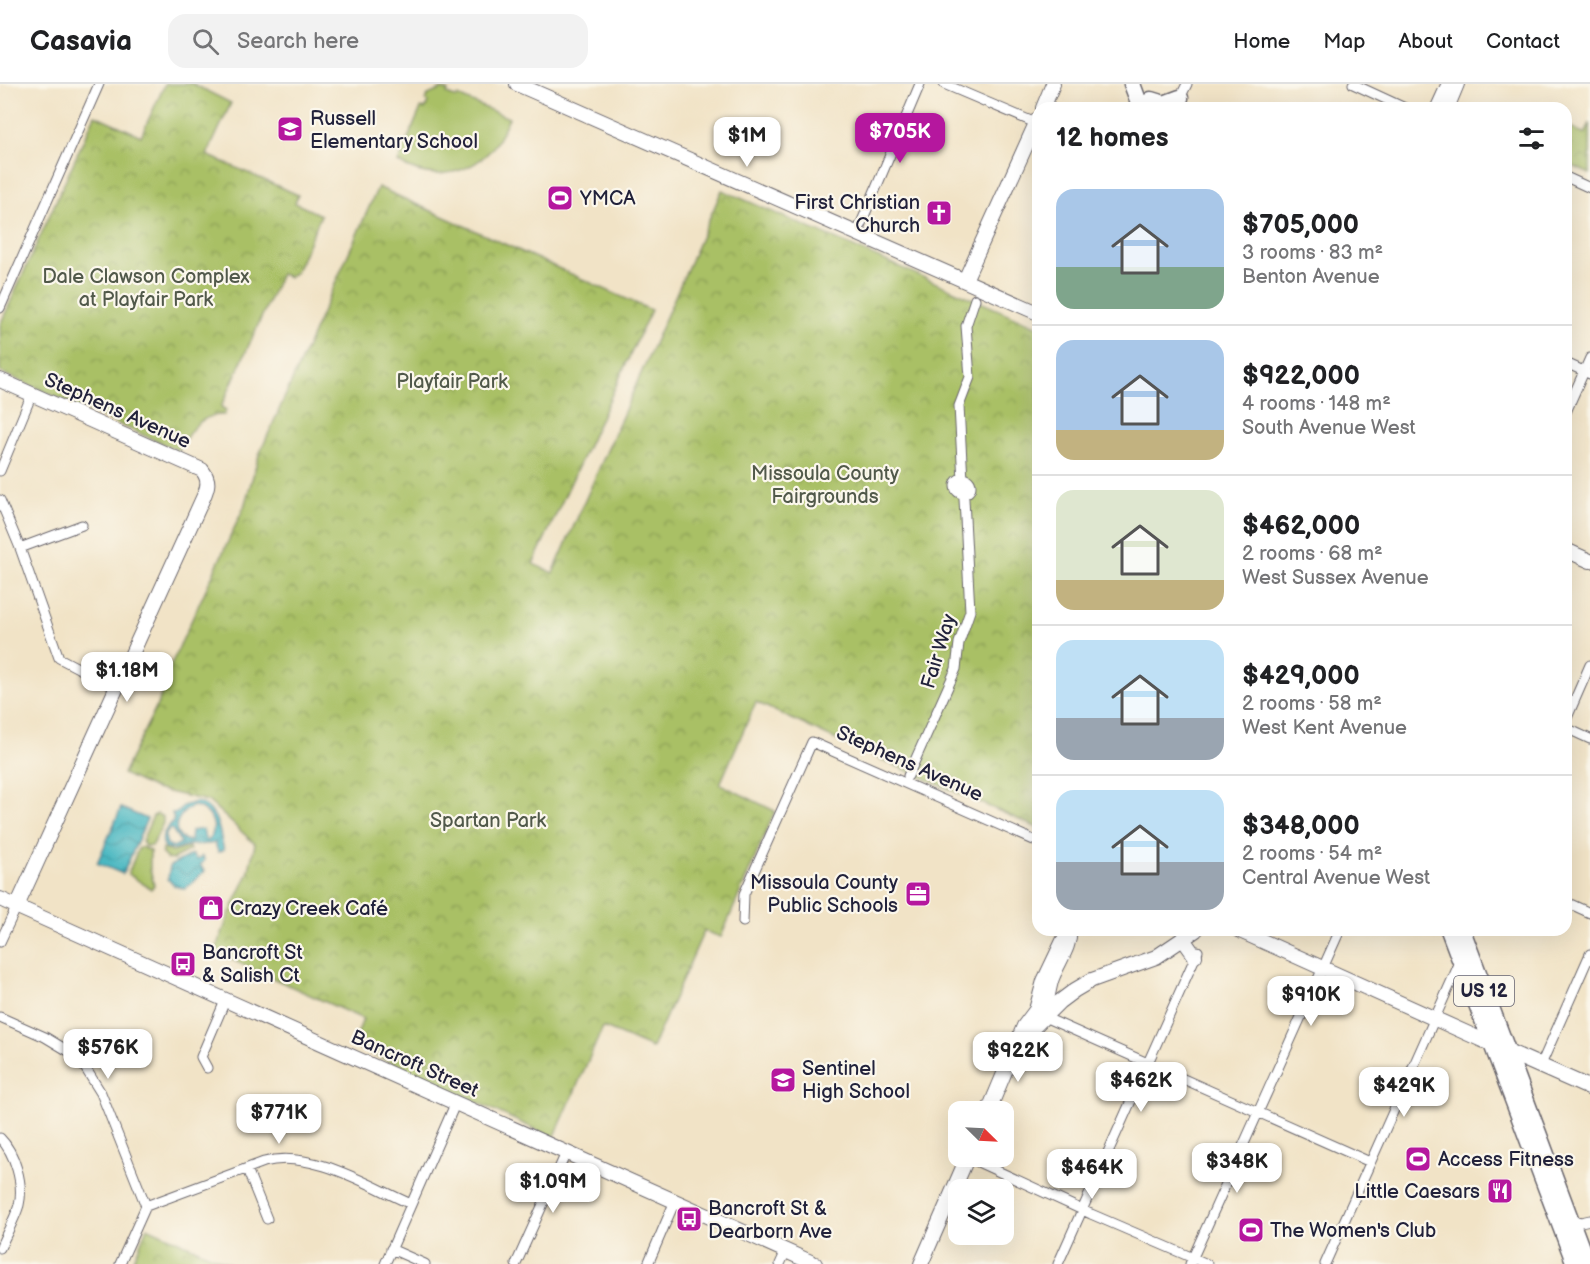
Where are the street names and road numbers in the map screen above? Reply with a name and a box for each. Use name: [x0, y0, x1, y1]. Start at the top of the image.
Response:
street label: Stephens Avenue: [41, 368, 195, 454]
street label: Fair Way: [916, 611, 962, 691]
street label: Stephens Avenue: [833, 721, 987, 807]
road number: US 12: [1454, 976, 1514, 1006]
street label: Bancroft Street: [347, 1025, 482, 1103]

